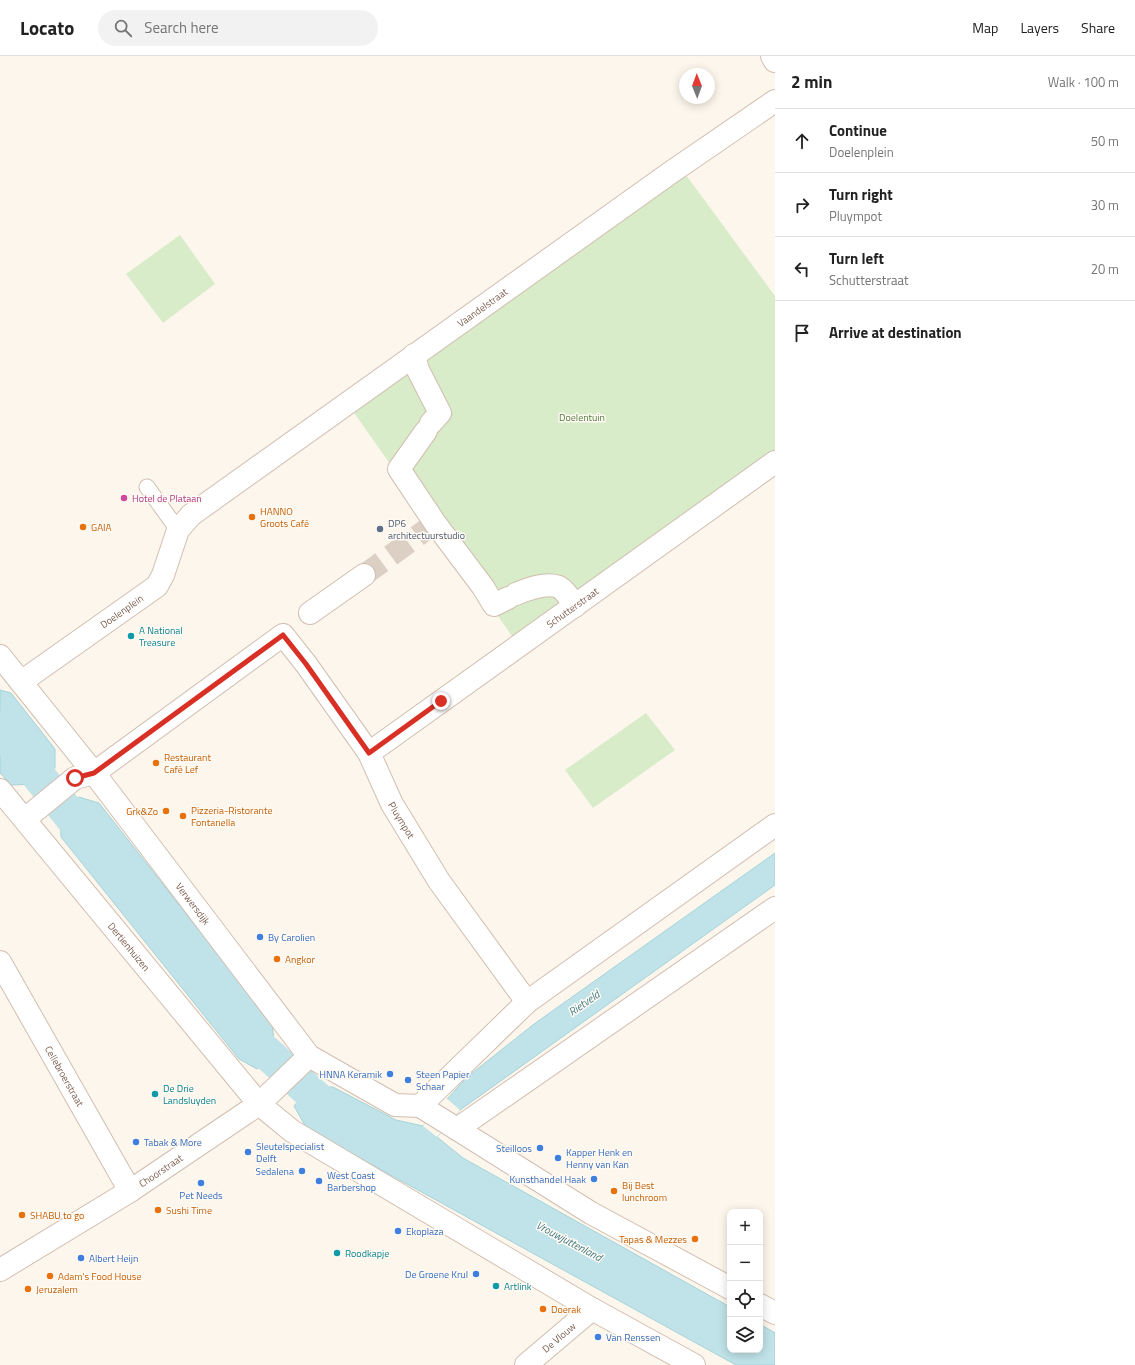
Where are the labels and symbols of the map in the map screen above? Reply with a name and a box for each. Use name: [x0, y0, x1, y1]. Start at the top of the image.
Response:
north arrow: [679, 68, 715, 104]
street label: Vaandelstraat: [454, 284, 511, 331]
park label: Doelentuin: [559, 410, 605, 425]
place label: Hotel de Plataan: [132, 491, 202, 506]
marker: Hotel de Plataan: [119, 493, 129, 503]
place label: HANNO Groots Café: [260, 504, 309, 531]
marker: HANNO Groots Café: [247, 512, 257, 522]
place label: DP6 architectuurstudio: [388, 516, 465, 543]
place label: GAIA: [91, 520, 112, 535]
marker: GAIA: [78, 522, 88, 532]
marker: DP6 architectuurstudio: [375, 524, 385, 534]
street label: Schutterstraat: [543, 584, 602, 632]
street label: Doelenplein: [97, 591, 146, 632]
place label: A National Treasure: [139, 623, 183, 650]
marker: A National Treasure: [126, 631, 136, 641]
route end: [432, 692, 450, 710]
place label: Restaurant Café Lef: [164, 750, 211, 777]
marker: Restaurant Café Lef: [151, 758, 161, 768]
route start: [66, 769, 84, 787]
street label: Pluympot: [384, 799, 419, 842]
place label: Pizzeria-Ristorante Fontanella: [191, 803, 272, 830]
place label: Grk&Zo: [126, 804, 158, 819]
marker: Grk&Zo: [161, 806, 171, 816]
marker: Pizzeria-Ristorante Fontanella: [178, 811, 188, 821]
street label: Verwersdijk: [172, 880, 214, 928]
street label: Dertienhuizen: [104, 919, 153, 974]
place label: By Carolien: [268, 930, 315, 945]
marker: By Carolien: [255, 932, 265, 942]
place label: Angkor: [285, 952, 315, 967]
marker: Angkor: [272, 954, 282, 964]
water label: Rietveld: [565, 986, 604, 1020]
street label: Cellebroerstraat: [41, 1043, 88, 1110]
place label: HNNA Keramik: [319, 1067, 382, 1082]
place label: Steen Papier Schaar: [416, 1067, 470, 1094]
marker: HNNA Keramik: [385, 1069, 395, 1079]
marker: Steen Papier Schaar: [403, 1075, 413, 1085]
place label: De Drie Landsluyden: [163, 1081, 216, 1108]
marker: De Drie Landsluyden: [150, 1089, 160, 1099]
place label: Tabak & More: [144, 1135, 202, 1150]
marker: Tabak & More: [131, 1137, 141, 1147]
place label: Sleutelspecialist Delft: [256, 1139, 325, 1166]
place label: Steilloos: [496, 1141, 532, 1156]
marker: Steilloos: [535, 1143, 545, 1153]
place label: Kapper Henk en Henny van Kan: [566, 1145, 632, 1172]
marker: Sleutelspecialist Delft: [243, 1147, 253, 1157]
street label: Choorstraat: [136, 1150, 186, 1191]
marker: Kapper Henk en Henny van Kan: [553, 1153, 563, 1163]
place label: Sedalena: [255, 1164, 294, 1179]
marker: Sedalena: [297, 1166, 307, 1176]
place label: West Coast Barbershop: [327, 1168, 376, 1195]
place label: Kunsthandel Haak: [509, 1172, 586, 1187]
marker: Kunsthandel Haak: [589, 1174, 599, 1184]
marker: West Coast Barbershop: [314, 1176, 324, 1186]
marker: Pet Needs: [196, 1178, 206, 1188]
place label: Bij Best lunchroom: [622, 1178, 667, 1205]
marker: Bij Best lunchroom: [609, 1186, 619, 1196]
place label: Pet Needs: [179, 1188, 223, 1203]
place label: Sushi Time: [166, 1203, 212, 1218]
marker: Sushi Time: [153, 1205, 163, 1215]
place label: SHABU to go: [30, 1208, 84, 1223]
marker: SHABU to go: [17, 1210, 27, 1220]
water label: Vrouwjuttenland: [533, 1217, 606, 1266]
place label: Ekoplaza: [406, 1224, 444, 1239]
marker: Ekoplaza: [393, 1226, 403, 1236]
place label: Tapas & Mezzes: [619, 1232, 687, 1247]
marker: Tapas & Mezzes: [690, 1234, 700, 1244]
place label: Roodkapje: [345, 1246, 389, 1261]
marker: Roodkapje: [332, 1248, 342, 1258]
place label: Albert Heijn: [89, 1251, 138, 1266]
marker: Albert Heijn: [76, 1253, 86, 1263]
place label: De Groene Krul: [405, 1267, 468, 1282]
place label: Adam's Food House: [58, 1269, 141, 1284]
marker: De Groene Krul: [471, 1269, 481, 1279]
marker: Adam's Food House: [45, 1271, 55, 1281]
place label: Artlink: [504, 1279, 532, 1294]
marker: Artlink: [491, 1281, 501, 1291]
place label: Jeruzalem: [36, 1282, 78, 1297]
marker: Jeruzalem: [23, 1284, 33, 1294]
place label: Doerak: [551, 1302, 581, 1317]
marker: Doerak: [538, 1304, 548, 1314]
street label: De Vlouw: [539, 1319, 580, 1356]
place label: Van Renssen: [606, 1330, 660, 1345]
marker: Van Renssen: [593, 1332, 603, 1342]

